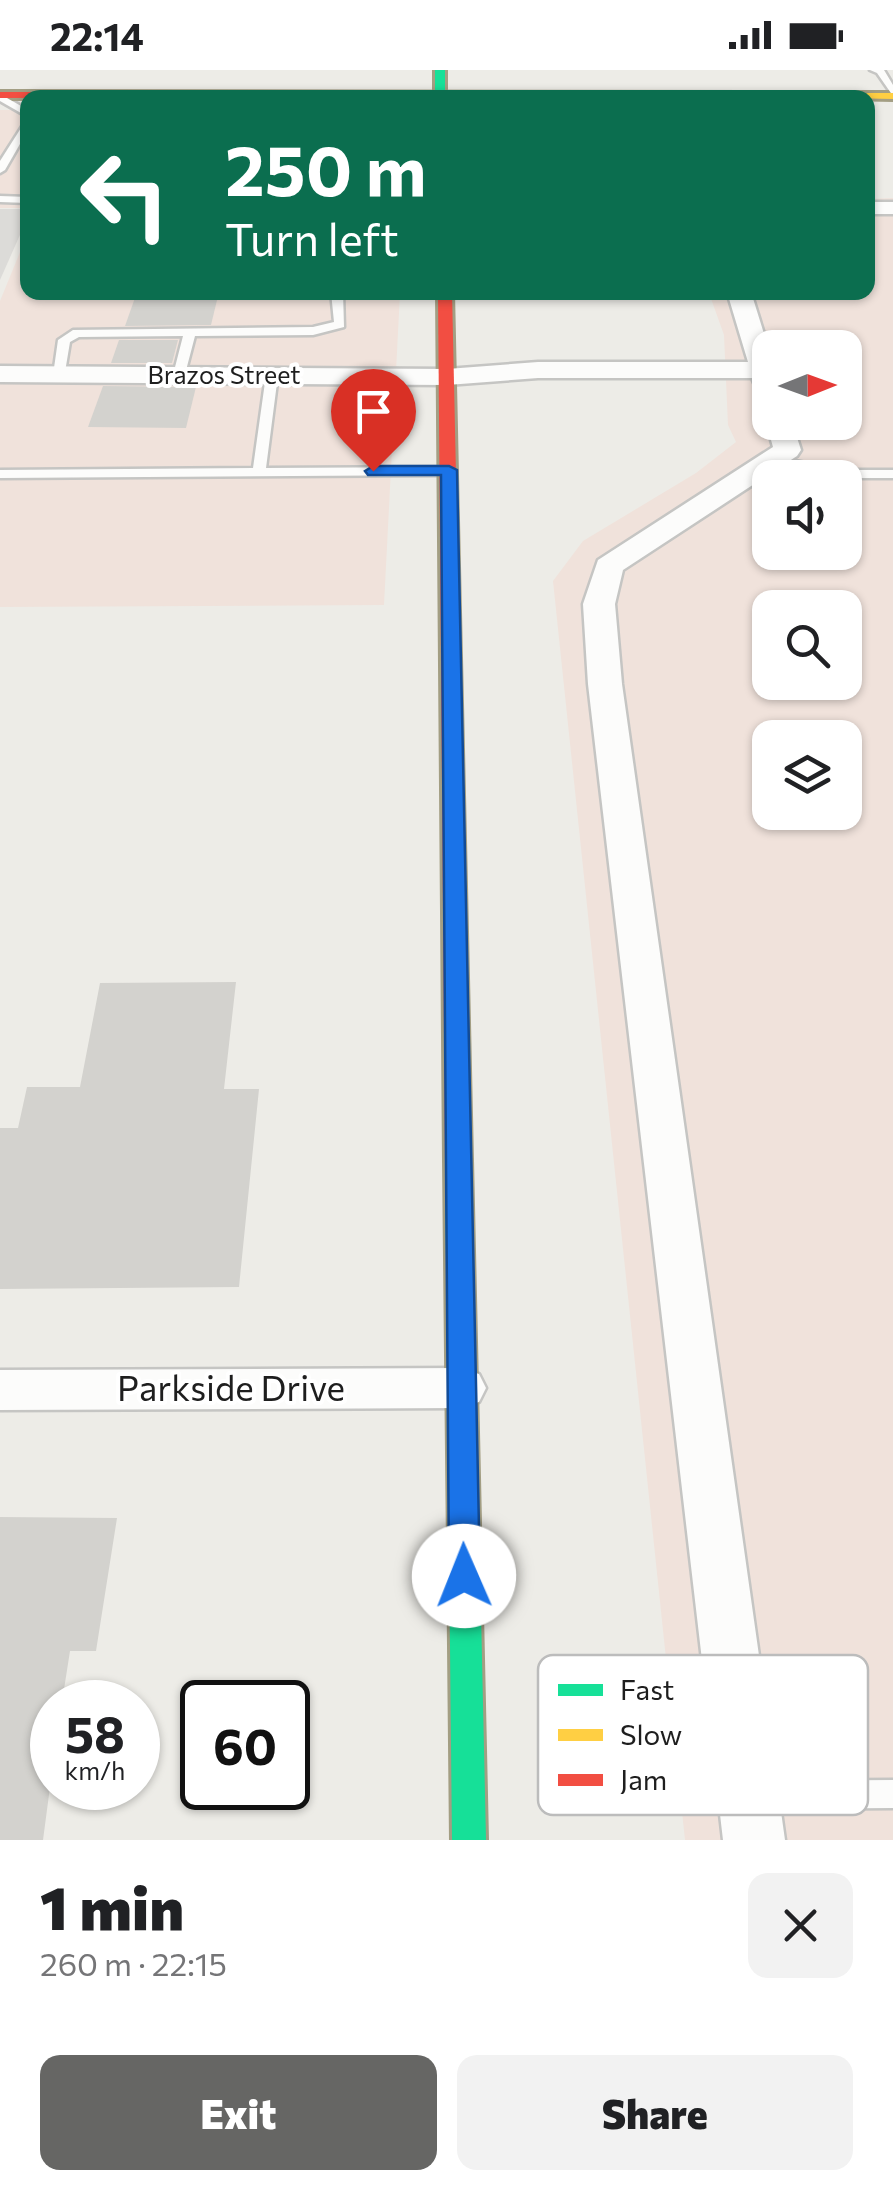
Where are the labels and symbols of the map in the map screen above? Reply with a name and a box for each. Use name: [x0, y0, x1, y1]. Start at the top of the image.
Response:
north arrow: [752, 330, 862, 440]
street label: Brazos Street: [148, 359, 300, 389]
pin: [331, 369, 416, 472]
street label: Parkside Drive: [117, 1365, 345, 1408]
position arrow: [412, 1524, 516, 1628]
legend: [538, 1655, 868, 1815]
text: Fast: [620, 1672, 674, 1706]
speed limit sign: 60: [180, 1680, 310, 1810]
text: Slow: [620, 1717, 682, 1751]
text: Jam: [620, 1762, 667, 1796]

